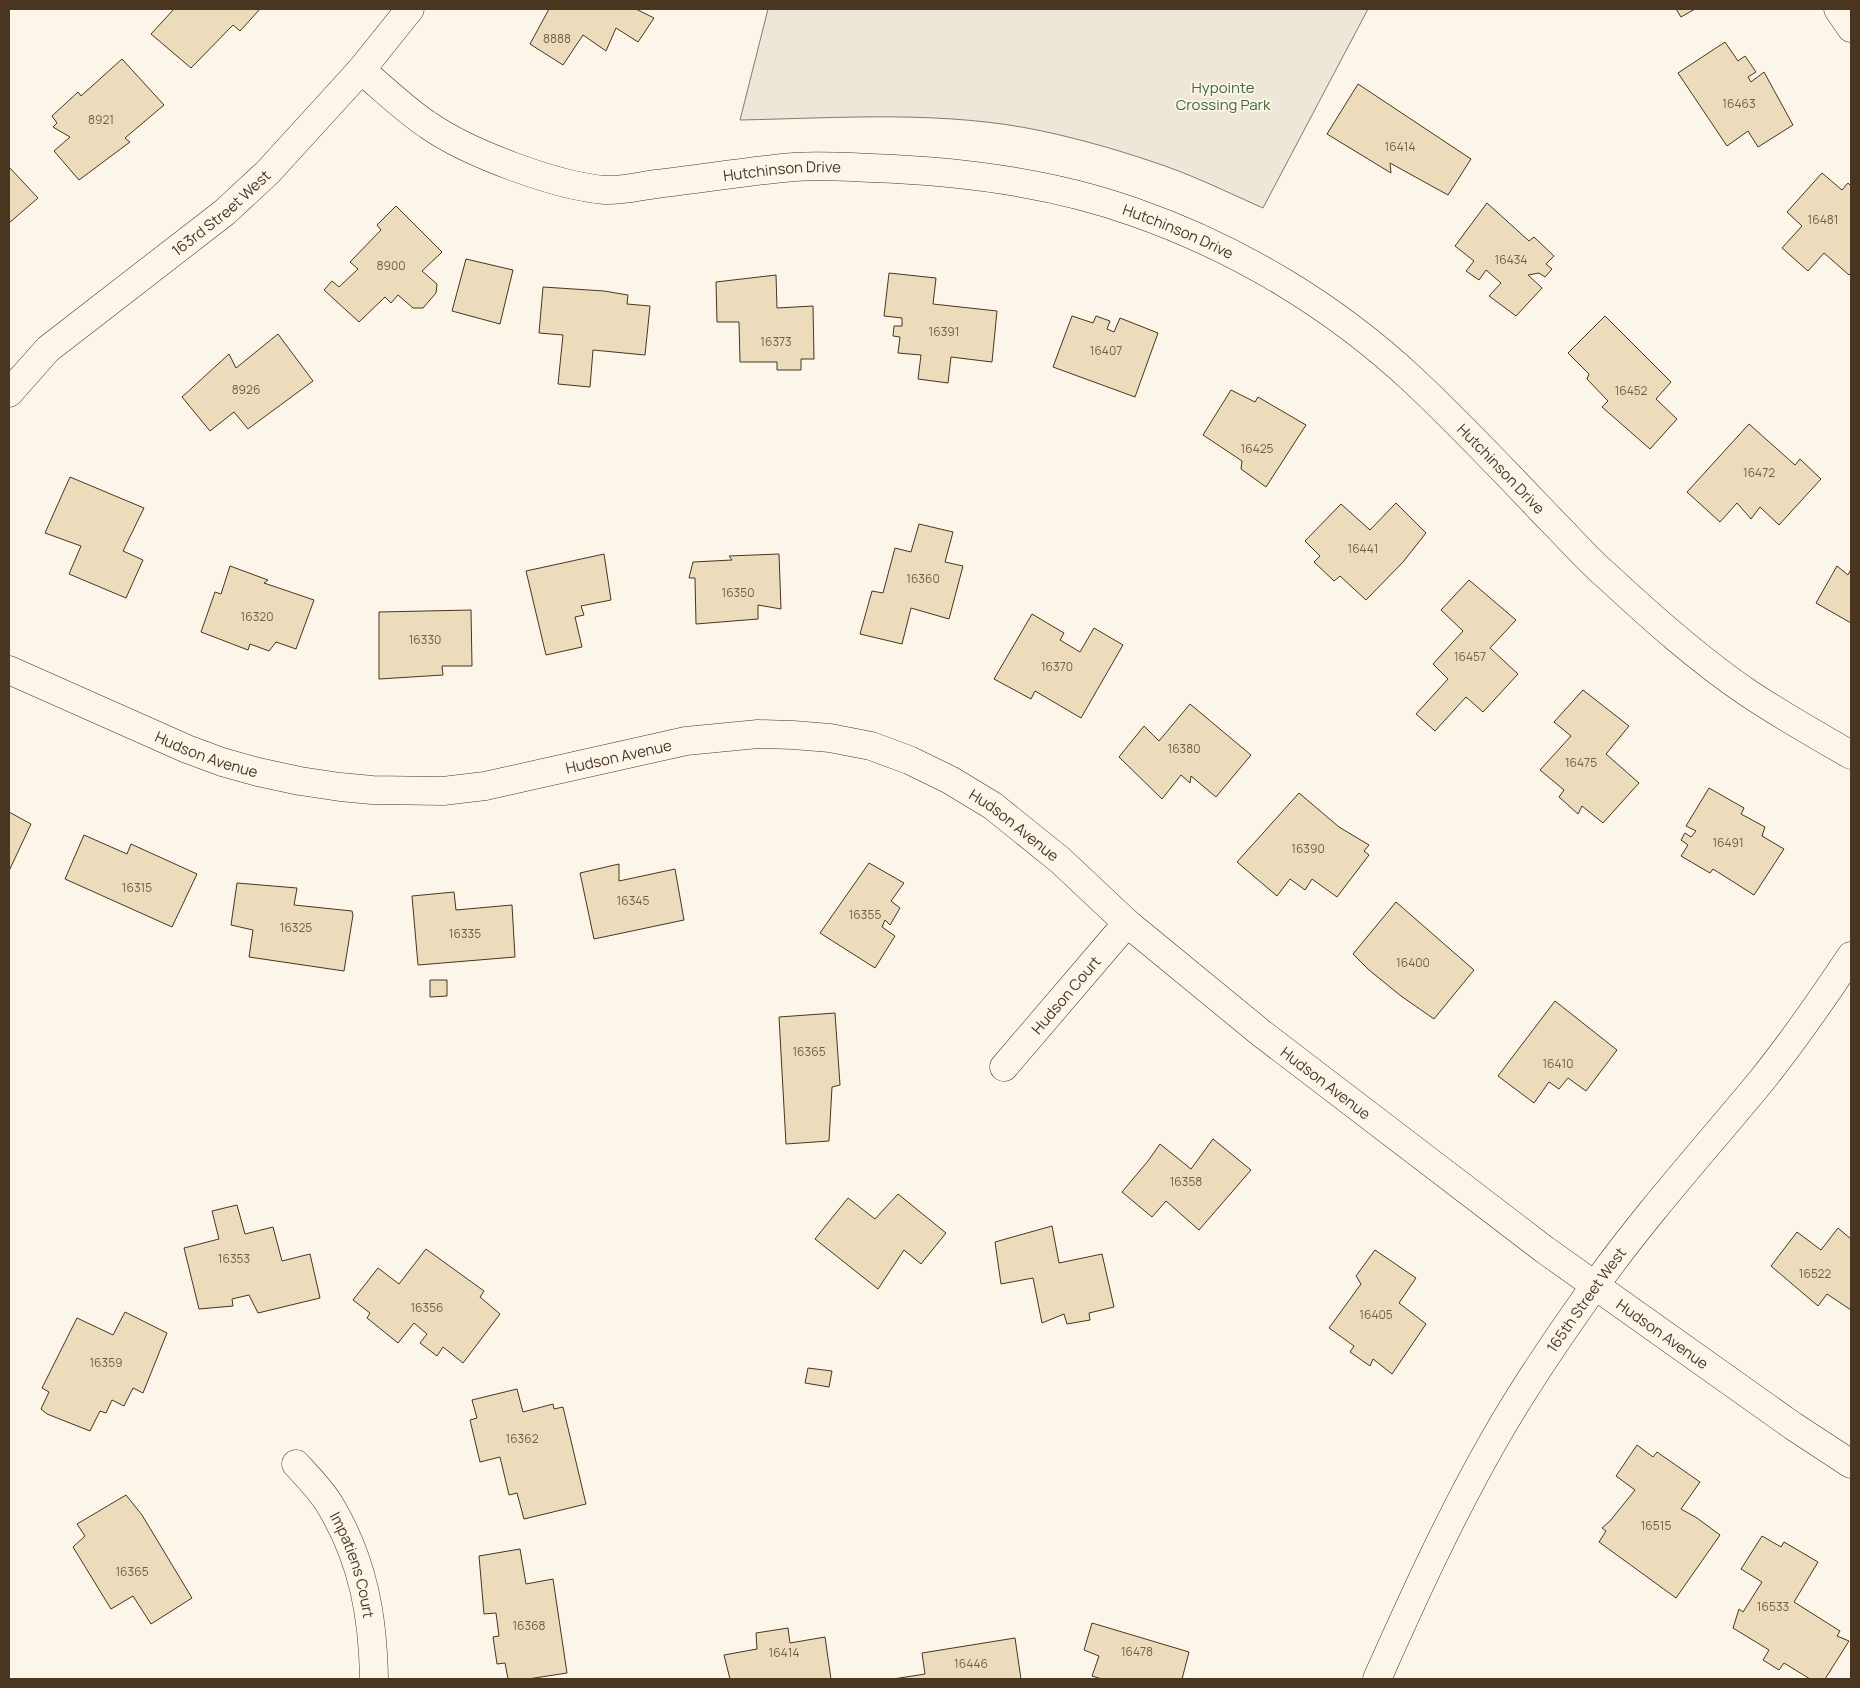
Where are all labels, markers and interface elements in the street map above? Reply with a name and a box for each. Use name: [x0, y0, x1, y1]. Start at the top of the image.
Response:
house number: 8888: [543, 30, 571, 47]
park label: Hypointe Crossing Park: [1176, 77, 1271, 115]
house number: 16463: [1722, 95, 1756, 112]
house number: 8921: [88, 111, 114, 128]
house number: 16414: [1385, 138, 1415, 155]
street label: Hutchinson Drive: [722, 156, 842, 186]
street label: 163rd Street West: [167, 165, 275, 260]
street label: Hutchinson Drive: [1120, 198, 1237, 264]
house number: 16481: [1808, 211, 1838, 228]
house number: 16434: [1495, 251, 1527, 268]
house number: 8900: [376, 257, 406, 274]
house number: 16391: [929, 323, 959, 340]
house number: 16373: [760, 333, 792, 350]
house number: 16407: [1090, 342, 1122, 359]
house number: 8926: [232, 381, 260, 398]
house number: 16452: [1615, 382, 1647, 399]
street label: Hutchinson Drive: [1453, 419, 1550, 518]
house number: 16425: [1241, 440, 1274, 457]
house number: 16472: [1743, 464, 1775, 481]
house number: 16441: [1347, 540, 1379, 557]
house number: 16360: [906, 570, 940, 587]
house number: 16350: [721, 584, 755, 601]
house number: 16320: [241, 608, 273, 625]
house number: 16330: [409, 631, 441, 648]
house number: 16457: [1454, 648, 1486, 665]
house number: 16370: [1041, 658, 1073, 675]
street label: Hudson Avenue: [152, 726, 261, 782]
street label: Hudson Avenue: [563, 734, 674, 778]
house number: 16380: [1167, 740, 1201, 757]
house number: 16475: [1565, 754, 1597, 771]
street label: Hudson Avenue: [965, 784, 1064, 866]
house number: 16491: [1712, 834, 1744, 851]
house number: 16390: [1291, 840, 1325, 857]
house number: 16315: [122, 879, 152, 896]
house number: 16345: [617, 892, 649, 909]
house number: 16355: [849, 906, 881, 923]
house number: 16325: [280, 919, 312, 936]
house number: 16335: [449, 925, 481, 942]
street label: Hudson Court: [1026, 951, 1105, 1038]
house number: 16400: [1396, 954, 1430, 971]
street label: Hudson Avenue: [1277, 1041, 1375, 1124]
house number: 16365: [792, 1043, 826, 1060]
house number: 16410: [1542, 1055, 1574, 1072]
house number: 16358: [1170, 1173, 1202, 1190]
street label: 165th Street West: [1541, 1243, 1631, 1356]
house number: 16353: [218, 1250, 250, 1267]
house number: 16522: [1799, 1265, 1831, 1282]
street label: Hudson Avenue: [1613, 1294, 1713, 1374]
house number: 16356: [410, 1299, 444, 1316]
house number: 16405: [1359, 1306, 1393, 1323]
house number: 16359: [89, 1354, 123, 1371]
house number: 16362: [505, 1430, 539, 1447]
street label: Impatiens Court: [325, 1508, 380, 1619]
house number: 16515: [1641, 1517, 1671, 1534]
house number: 16365: [115, 1563, 149, 1580]
house number: 16533: [1757, 1598, 1789, 1615]
house number: 16368: [512, 1617, 546, 1634]
house number: 16478: [1121, 1643, 1153, 1660]
house number: 16414: [769, 1644, 799, 1661]
house number: 16446: [954, 1655, 988, 1672]

